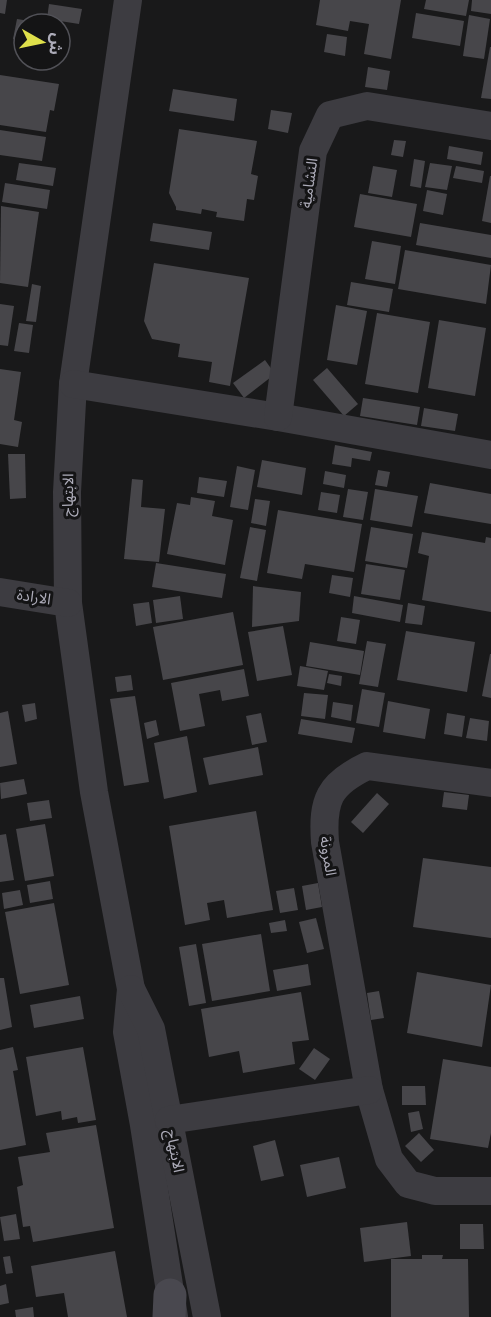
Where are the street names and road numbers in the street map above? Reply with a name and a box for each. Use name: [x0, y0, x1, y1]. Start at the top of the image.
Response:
street label: النشامية: [297, 157, 321, 209]
street label: الابتهاج: [59, 473, 80, 517]
street label: الارادة: [16, 585, 52, 609]
street label: المرونة: [316, 835, 340, 877]
street label: الابتهاج: [159, 1128, 188, 1175]

